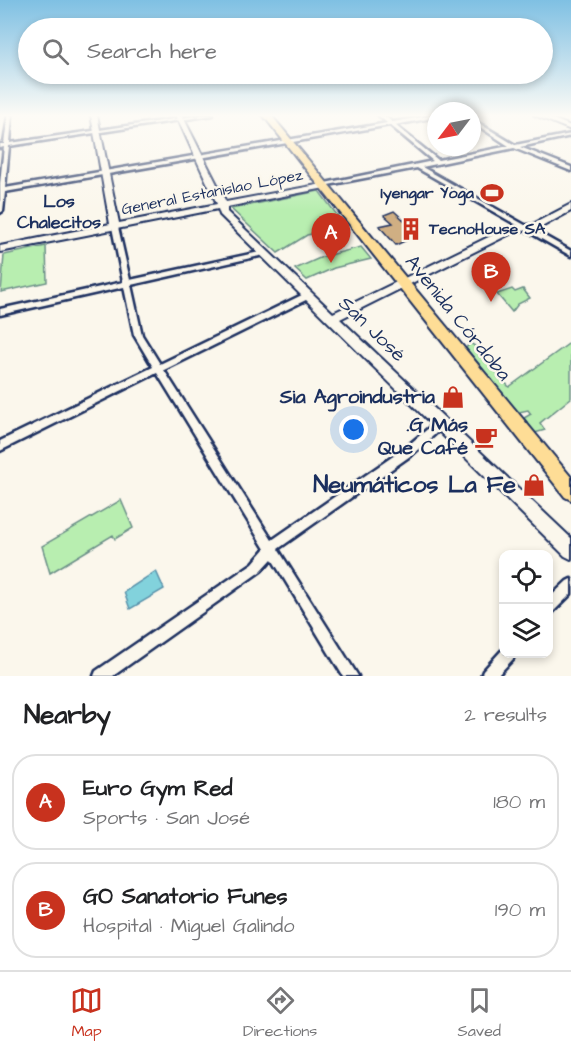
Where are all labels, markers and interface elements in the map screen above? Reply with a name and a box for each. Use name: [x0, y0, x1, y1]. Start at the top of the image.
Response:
search box: [18, 18, 553, 84]
icon: search: [39, 35, 72, 68]
text: Search here: [87, 36, 217, 67]
north arrow: [427, 102, 481, 156]
street label: General Estanislao López: [119, 164, 305, 220]
sports icon: Iyengar Yoga: [479, 180, 505, 206]
place label: Iyengar Yoga: [381, 182, 475, 206]
district label: Los Chalecitos: [17, 189, 101, 235]
pin: A: [312, 214, 350, 263]
building icon: TecnoHouse SA: [398, 216, 424, 242]
place label: TecnoHouse SA: [428, 218, 546, 240]
street label: Avenida Córdoba: [398, 249, 518, 387]
pin: B: [472, 252, 510, 302]
street label: San José: [332, 290, 412, 368]
place label: Sia Agroindustria: [279, 383, 436, 412]
shop icon: Sia Agroindustria: [440, 384, 466, 410]
place label: .G Más Que Café: [378, 411, 468, 462]
your location: [339, 415, 368, 444]
cafe icon: .G Más Que Café: [473, 424, 499, 450]
place label: Neumáticos La Fe: [313, 468, 516, 502]
shop icon: Neumáticos La Fe: [521, 472, 547, 498]
map controls: [499, 550, 553, 658]
button: locate: [499, 550, 553, 604]
button: layers: [499, 604, 553, 658]
text: Nearby: [24, 697, 111, 733]
text: 2 results: [464, 701, 547, 729]
text: Euro Gym Red: [83, 773, 233, 804]
text: A: [39, 788, 52, 816]
text: 180 m: [493, 788, 545, 816]
text: Sports · San José: [83, 804, 250, 832]
text: GO Sanatorio Funes: [83, 881, 288, 912]
text: B: [38, 896, 53, 924]
text: 190 m: [495, 896, 545, 924]
text: Hospital · Miguel Galindo: [83, 912, 295, 940]
tab: Map: [70, 984, 103, 1042]
tab: Directions: [243, 984, 317, 1042]
tab: Saved: [457, 984, 501, 1042]

